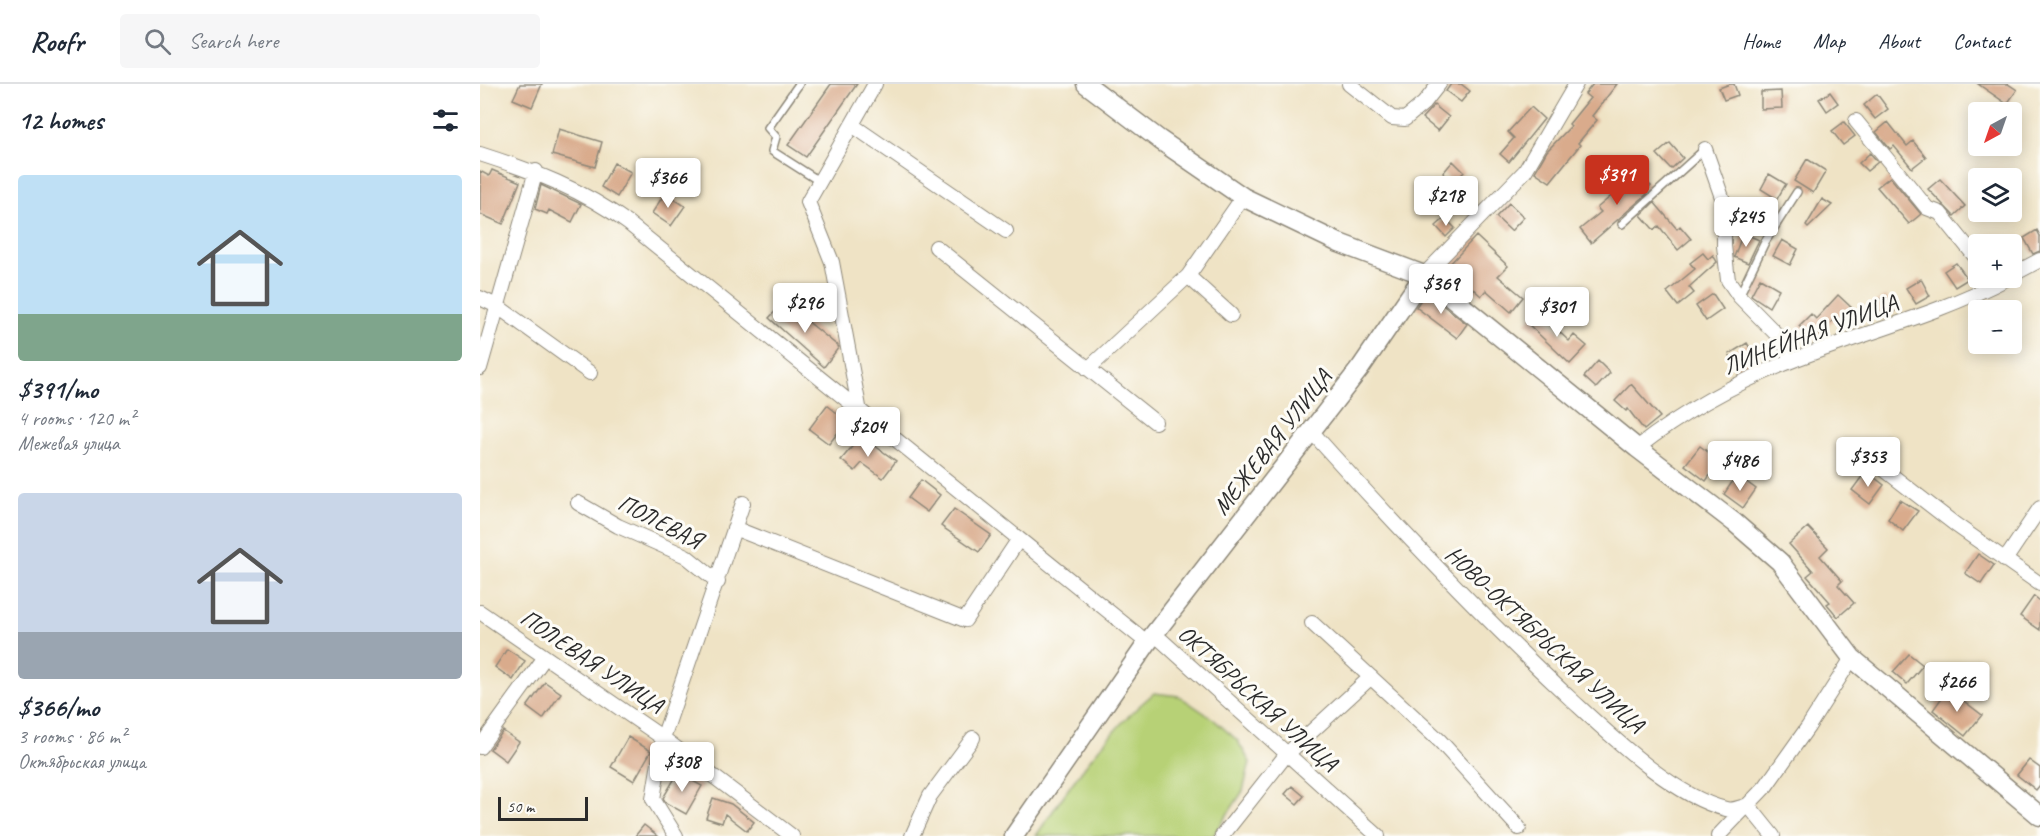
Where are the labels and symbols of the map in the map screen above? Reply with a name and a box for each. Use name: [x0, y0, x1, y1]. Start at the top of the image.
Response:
north arrow: [1968, 102, 2022, 156]
pin: $391: [1581, 155, 1653, 206]
pin: $366: [632, 158, 704, 209]
pin: $218: [1410, 176, 1482, 227]
pin: $245: [1710, 197, 1782, 248]
pin: $369: [1405, 264, 1477, 315]
pin: $296: [769, 283, 841, 334]
pin: $301: [1521, 287, 1593, 338]
street label: ЛИНЕЙНАЯ УЛИЦА: [1718, 287, 1902, 381]
street label: МЕЖЕВАЯ УЛИЦА: [1206, 363, 1339, 521]
pin: $204: [832, 407, 904, 458]
pin: $353: [1832, 437, 1904, 488]
pin: $486: [1704, 441, 1776, 492]
street label: ПОЛЕВАЯ: [613, 487, 710, 557]
street label: НОВО-ОКТЯБРЬСКАЯ УЛИЦА: [1439, 539, 1652, 740]
street label: ПОЛЕВАЯ УЛИЦА: [515, 602, 670, 720]
street label: ОКТЯБРЬСКАЯ УЛИЦА: [1172, 618, 1345, 778]
pin: $266: [1921, 662, 1993, 713]
pin: $308: [646, 742, 718, 793]
scale bar: [498, 794, 588, 822]

